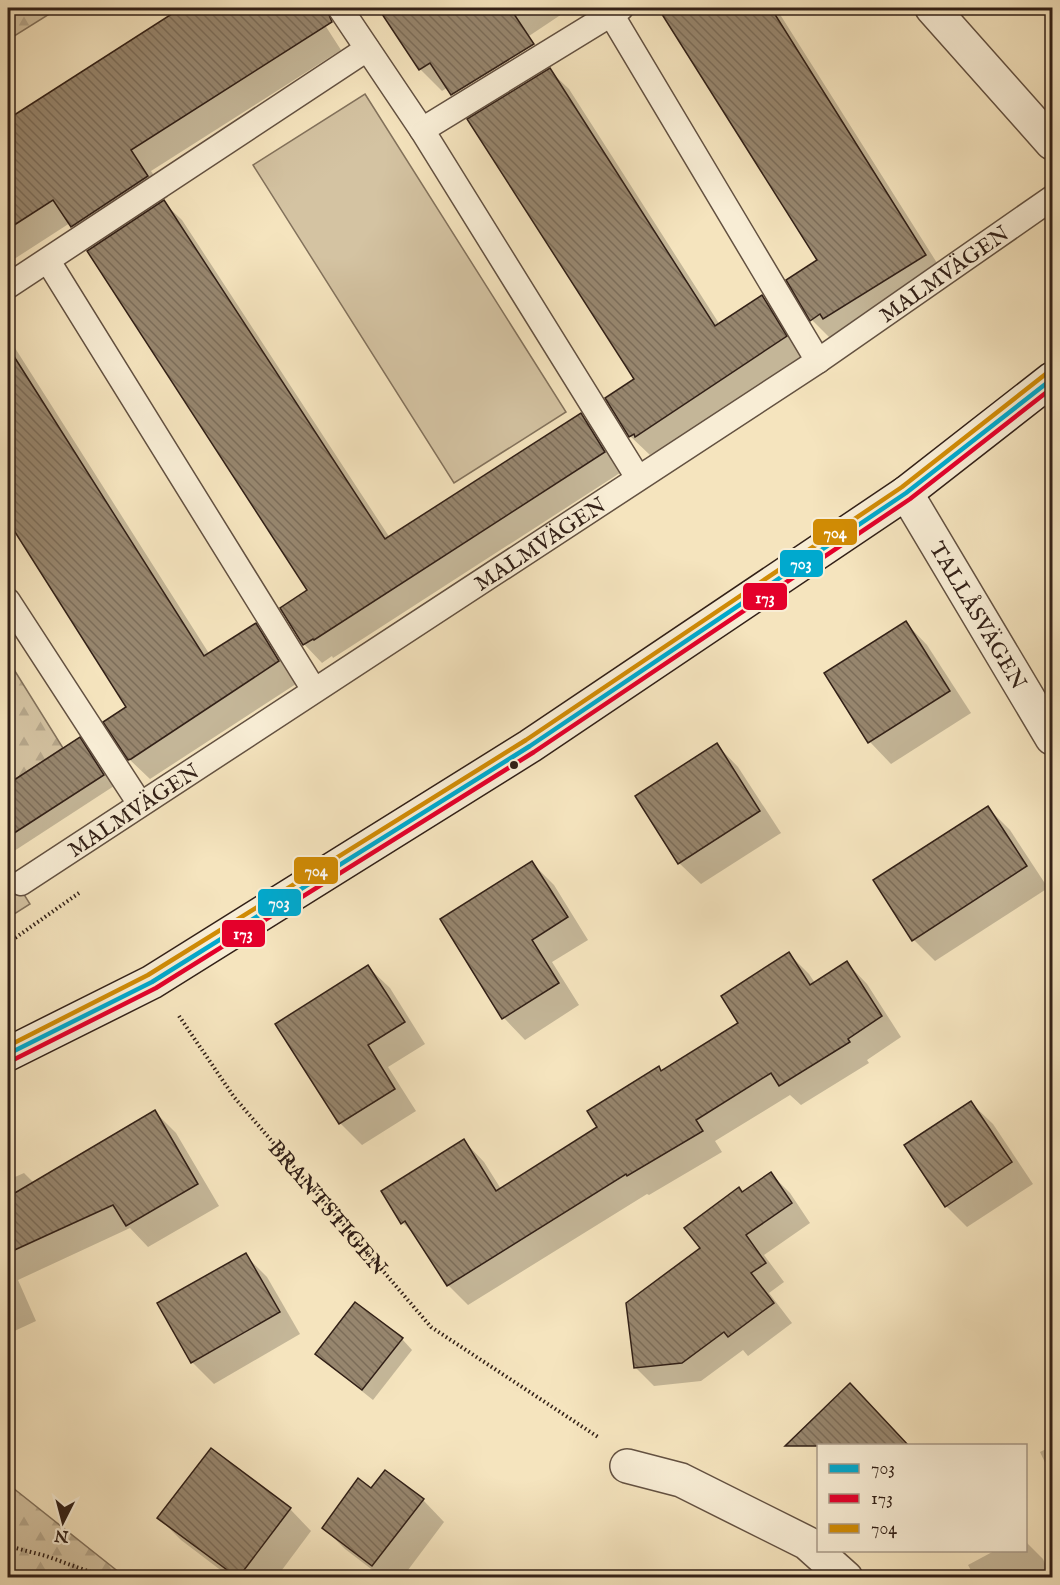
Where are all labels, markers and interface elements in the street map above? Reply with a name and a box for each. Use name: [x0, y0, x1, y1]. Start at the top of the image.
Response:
street label: MALMVÄGEN: [875, 220, 1015, 330]
street label: MALMVÄGEN: [470, 492, 612, 598]
line badge: 704: [812, 518, 858, 546]
text: 704: [823, 524, 848, 544]
street label: TALLÅSVÄGEN: [922, 537, 1032, 695]
line badge: 703: [779, 549, 824, 578]
text: 703: [790, 555, 812, 575]
line badge: 173: [742, 582, 788, 611]
text: 173: [755, 589, 775, 609]
street label: MALMVÄGEN: [63, 758, 205, 864]
unlabelled marker: [508, 759, 520, 771]
line badge: 704: [293, 856, 339, 885]
text: 704: [304, 862, 329, 882]
line badge: 703: [257, 888, 302, 917]
text: 703: [268, 894, 290, 914]
line badge: 173: [221, 919, 266, 948]
text: 173: [233, 925, 253, 945]
street label: BRANTSTIGEN: [261, 1135, 393, 1282]
legend: [817, 1444, 1027, 1552]
text: 703: [871, 1458, 895, 1481]
text: 173: [871, 1488, 893, 1511]
north arrow: [33, 1492, 93, 1552]
text: 704: [871, 1518, 897, 1541]
text: N: [54, 1524, 71, 1546]

